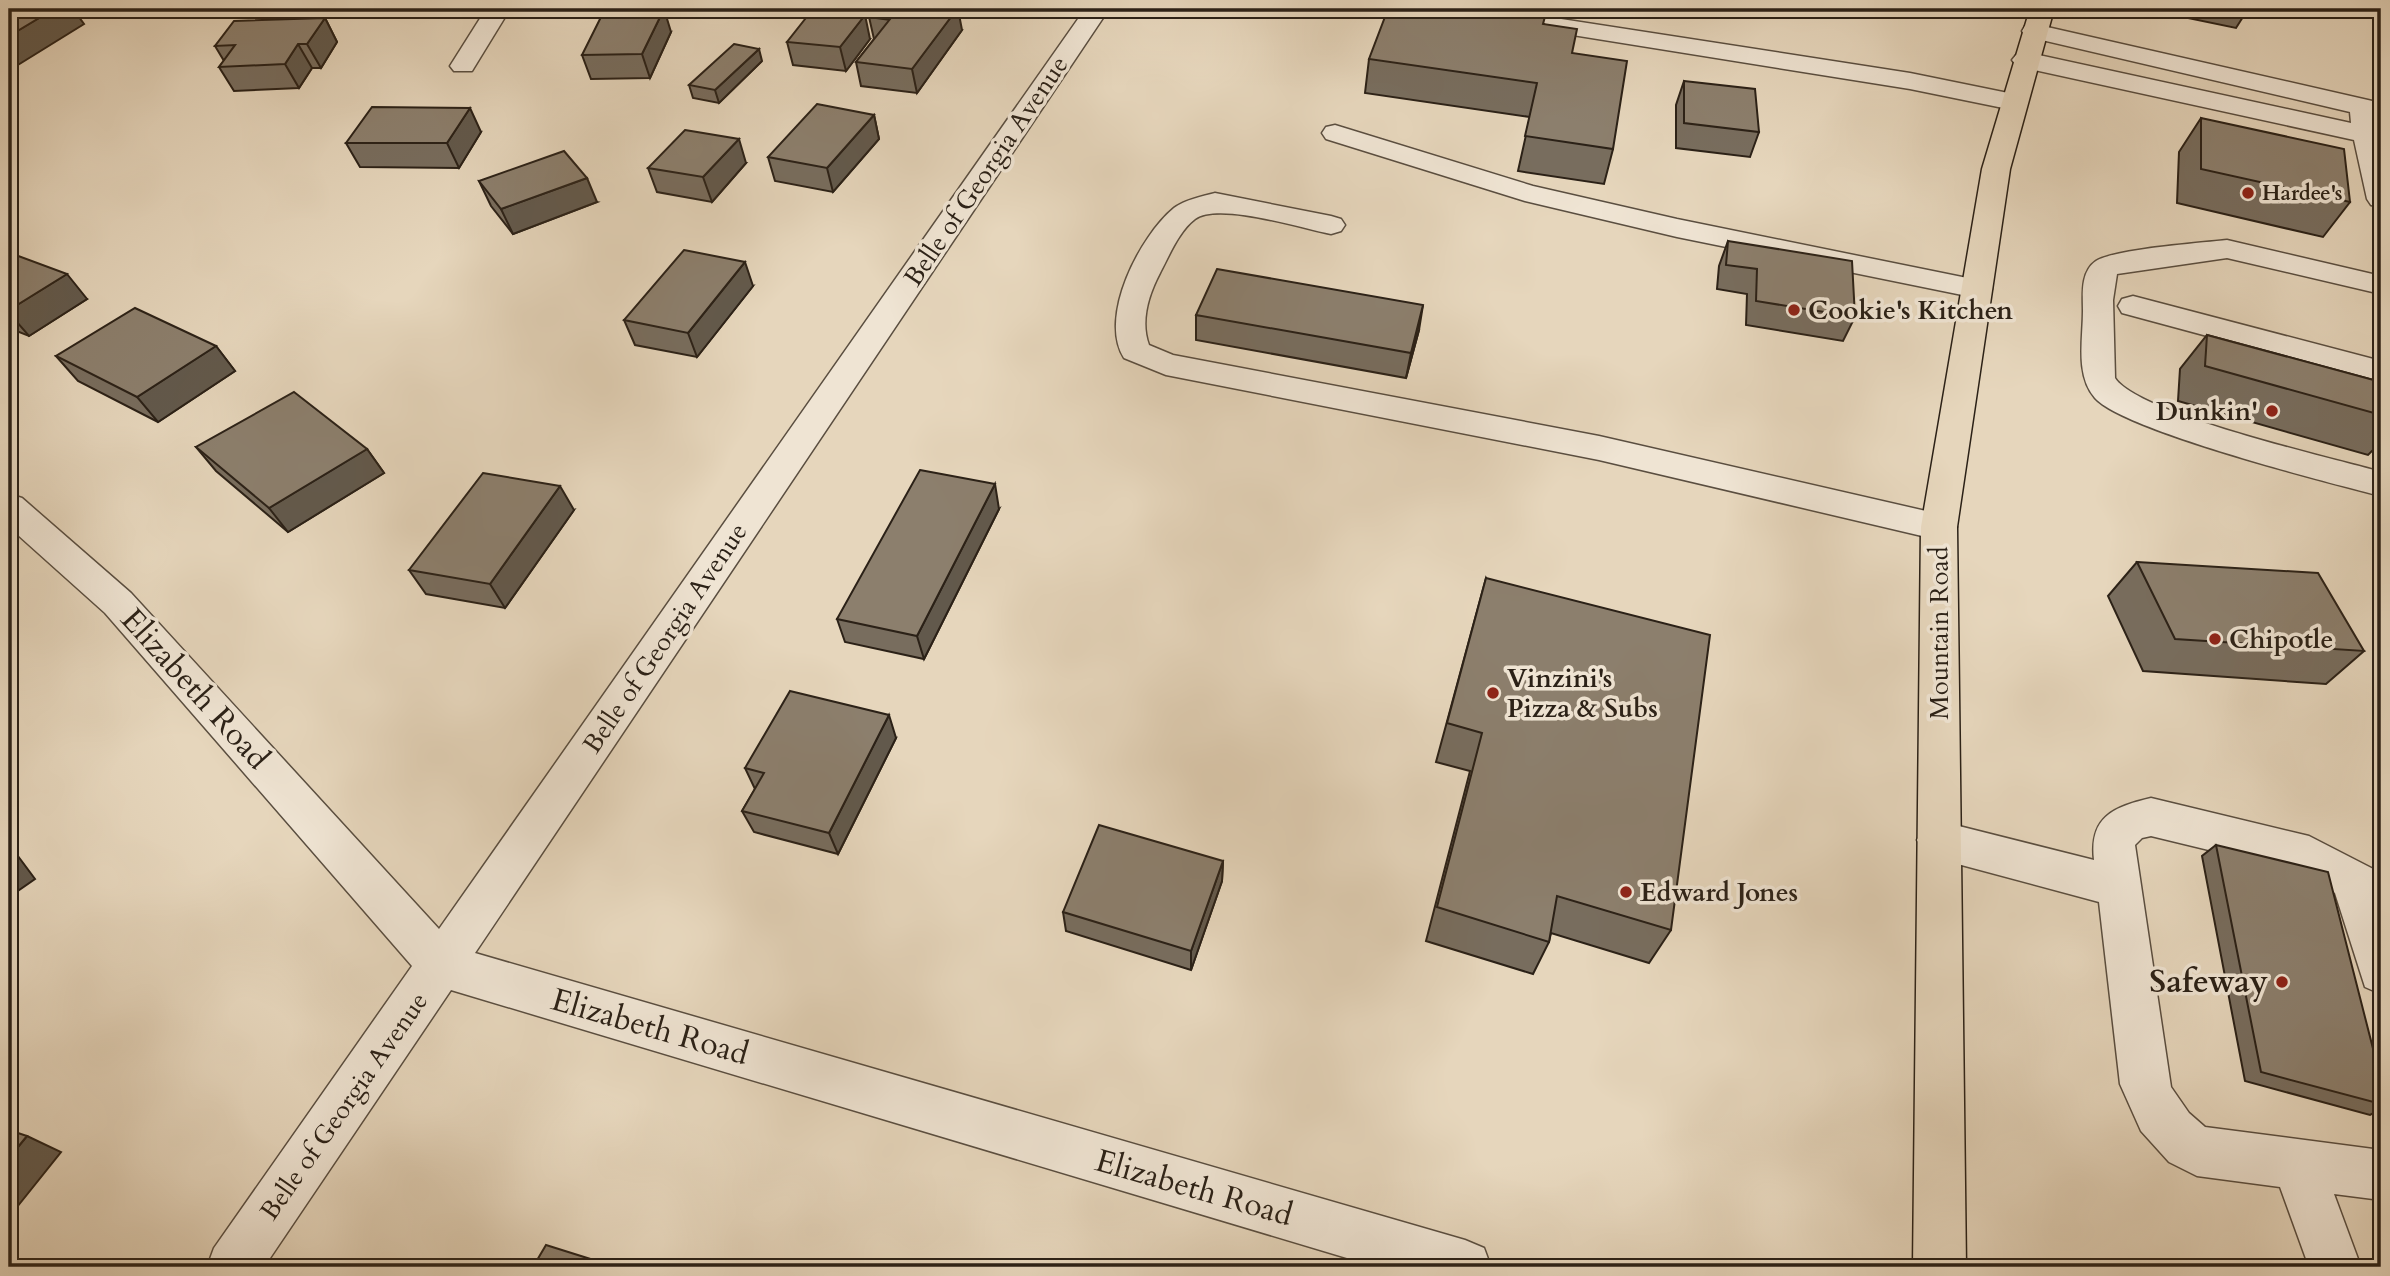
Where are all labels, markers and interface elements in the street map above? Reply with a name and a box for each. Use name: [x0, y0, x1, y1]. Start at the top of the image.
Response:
street label: Belle of Georgia Avenue: [896, 49, 1076, 293]
place label: Hardee's: [2262, 179, 2343, 208]
marker: Hardee's: [2240, 185, 2256, 201]
place label: Cookie's Kitchen: [1808, 293, 2013, 328]
marker: Cookie's Kitchen: [1786, 302, 1802, 318]
place label: Dunkin': [2156, 394, 2258, 429]
marker: Dunkin': [2264, 403, 2280, 419]
street label: Belle of Georgia Avenue: [575, 516, 755, 760]
street label: Mountain Road: [1922, 546, 1957, 720]
street label: Elizabeth Road: [111, 599, 279, 779]
place label: Chipotle: [2229, 622, 2333, 657]
marker: Chipotle: [2207, 631, 2223, 647]
place label: Vinzini's Pizza & Subs: [1507, 661, 1658, 726]
marker: Vinzini's Pizza & Subs: [1485, 685, 1501, 701]
place label: Edward Jones: [1640, 875, 1798, 910]
marker: Edward Jones: [1618, 884, 1634, 900]
place label: Safeway: [2149, 960, 2268, 1004]
marker: Safeway: [2274, 974, 2290, 990]
street label: Elizabeth Road: [546, 978, 754, 1076]
street label: Belle of Georgia Avenue: [252, 985, 436, 1227]
street label: Elizabeth Road: [1090, 1139, 1298, 1237]

